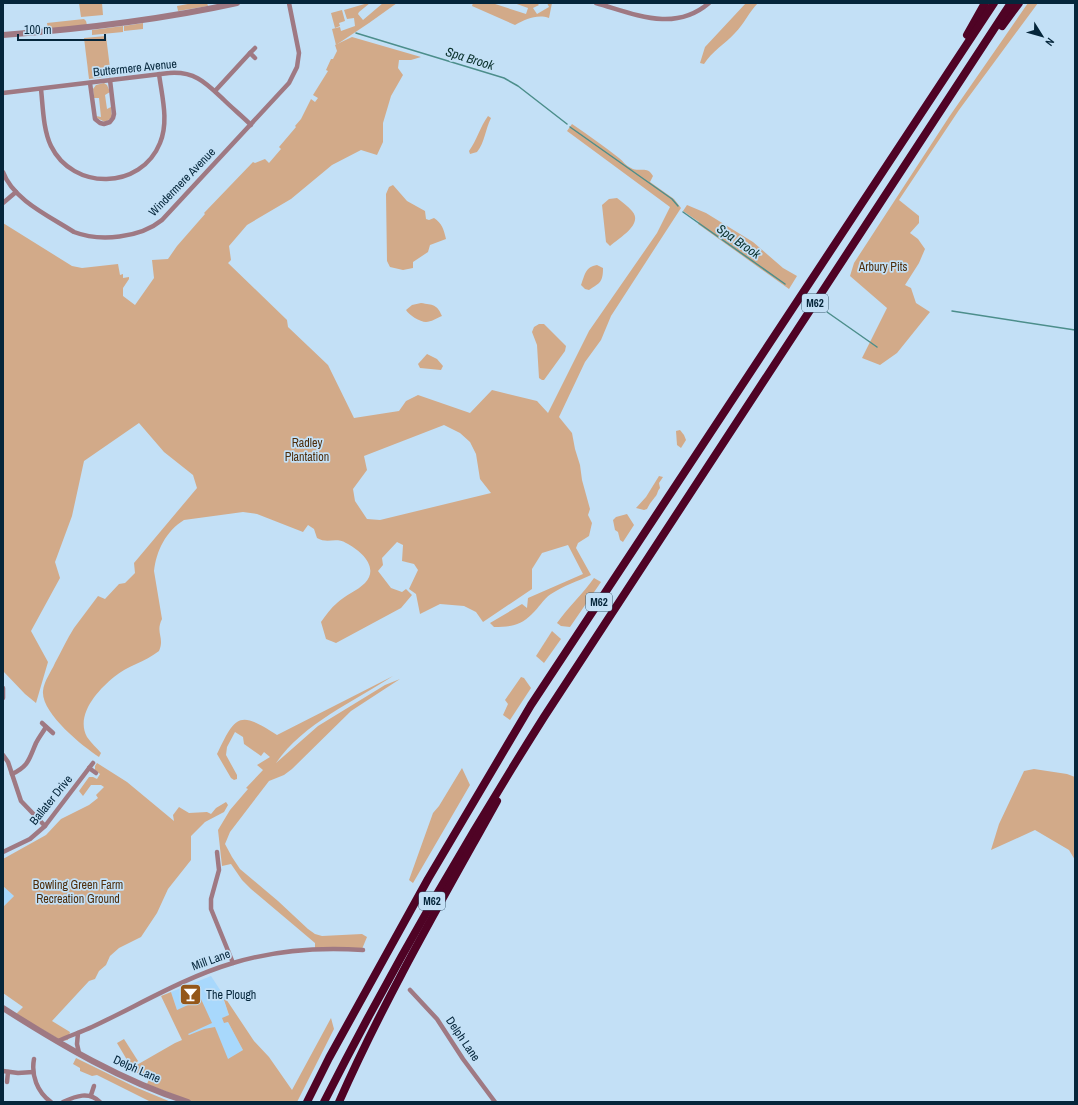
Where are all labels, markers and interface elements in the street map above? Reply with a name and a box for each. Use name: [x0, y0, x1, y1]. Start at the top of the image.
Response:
scale bar: [18, 16, 105, 42]
north arrow: [1022, 16, 1062, 56]
text: 100 m: [24, 22, 51, 38]
text: N: [1042, 35, 1058, 49]
water label: Spa Brook: [444, 43, 497, 74]
street label: Buttermere Avenue: [92, 56, 178, 80]
street label: Windermere Avenue: [145, 144, 219, 220]
water label: Spa Brook: [713, 220, 765, 263]
park label: Arbury Pits: [858, 259, 907, 275]
road number: M62: [802, 294, 828, 312]
park label: Radley Plantation: [285, 435, 329, 465]
road number: M62: [586, 593, 612, 611]
street label: Ballater Drive: [26, 772, 76, 828]
park label: Bowling Green Farm Recreation Ground: [33, 877, 123, 907]
road number: M62: [419, 892, 445, 910]
street label: Mill Lane: [189, 946, 233, 974]
bar icon: The Plough: [177, 982, 203, 1008]
place label: The Plough: [206, 987, 256, 1003]
street label: Delph Lane: [442, 1014, 484, 1064]
street label: Delph Lane: [111, 1051, 163, 1087]

